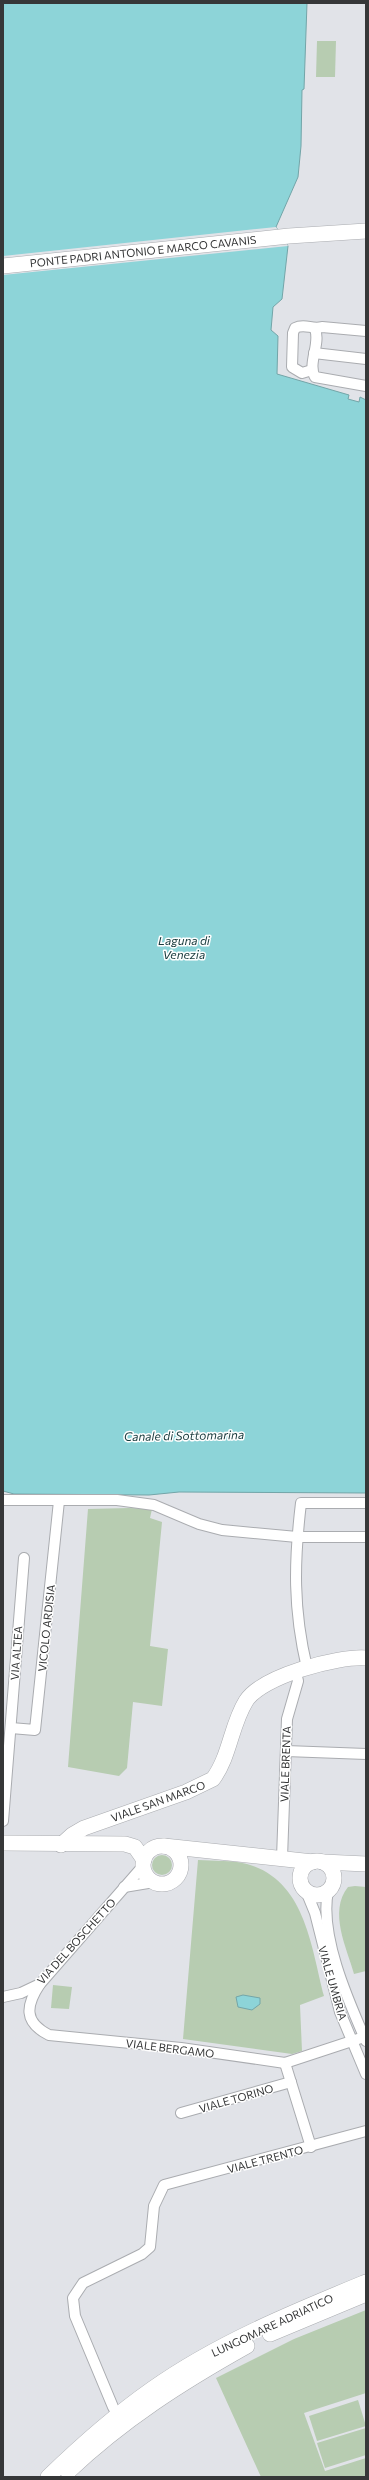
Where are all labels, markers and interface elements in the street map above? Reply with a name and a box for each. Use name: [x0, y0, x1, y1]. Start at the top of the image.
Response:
street label: PONTE PADRI ANTONIO E MARCO CAVANIS: [29, 233, 257, 269]
water label: Laguna di Venezia: [158, 933, 211, 961]
water label: Canale di Sottomarina: [124, 1427, 244, 1443]
street label: VICOLO ARDISIA: [35, 1583, 57, 1672]
street label: VIA ALTEA: [8, 1625, 24, 1681]
street label: VIALE BRENTA: [277, 1725, 293, 1802]
street label: VIALE SAN MARCO: [109, 1778, 207, 1824]
street label: VIA DEL BOSCHETTO: [34, 1895, 118, 1987]
street label: VIALE UMBRIA: [316, 1944, 350, 2022]
street label: VIALE BERGAMO: [125, 2036, 215, 2060]
street label: VIALE TORINO: [197, 2081, 275, 2115]
street label: VIALE TRENTO: [226, 2143, 304, 2175]
street label: LUNGOMARE ADRIATICO: [209, 2291, 335, 2359]

